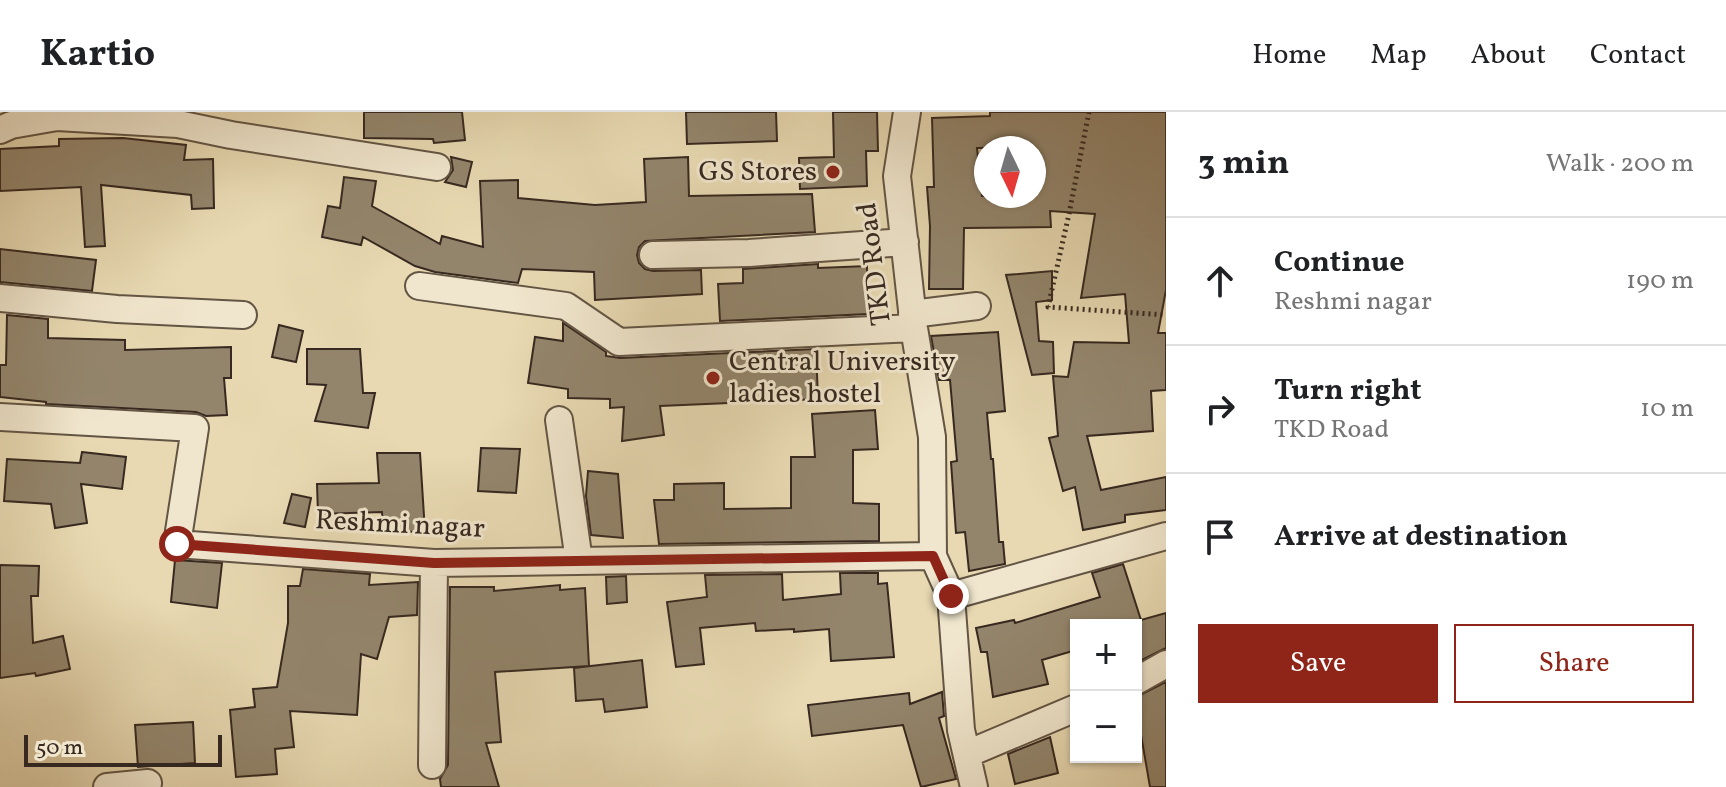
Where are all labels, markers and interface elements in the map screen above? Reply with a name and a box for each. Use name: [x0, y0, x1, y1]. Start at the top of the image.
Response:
text: Kartio: [40, 29, 155, 82]
text: Home: [1252, 36, 1326, 75]
text: Map: [1370, 36, 1426, 75]
text: About: [1470, 36, 1546, 75]
text: Contact: [1590, 36, 1686, 75]
north arrow: [974, 136, 1046, 208]
text: 3 min: [1198, 141, 1289, 188]
text: Walk · 200 m: [1546, 146, 1694, 182]
place label: GS Stores: [699, 153, 817, 192]
marker: GS Stores: [824, 163, 842, 181]
street label: TKD Road: [848, 200, 902, 328]
text: Continue: [1274, 242, 1405, 284]
icon: ahead: [1198, 259, 1242, 303]
text: 190 m: [1626, 263, 1694, 299]
text: Reshmi nagar: [1274, 284, 1432, 320]
place label: Central University ladies hostel: [729, 343, 956, 414]
marker: Central University ladies hostel: [704, 369, 722, 387]
text: Turn right: [1274, 370, 1422, 412]
icon: right: [1198, 387, 1242, 431]
text: 10 m: [1640, 391, 1694, 427]
text: TKD Road: [1274, 412, 1389, 448]
street label: Reshmi nagar: [314, 501, 486, 549]
icon: arrive: [1198, 515, 1242, 559]
text: Arrive at destination: [1274, 516, 1568, 558]
route start: [159, 526, 195, 562]
route end: [933, 578, 969, 614]
map controls: [1070, 619, 1142, 763]
button: +: [1070, 619, 1142, 691]
button: Save: [1198, 624, 1438, 703]
button: Share: [1454, 624, 1694, 703]
button: −: [1070, 691, 1142, 763]
scale bar: [24, 731, 222, 767]
text: 50 m: [36, 733, 83, 764]

